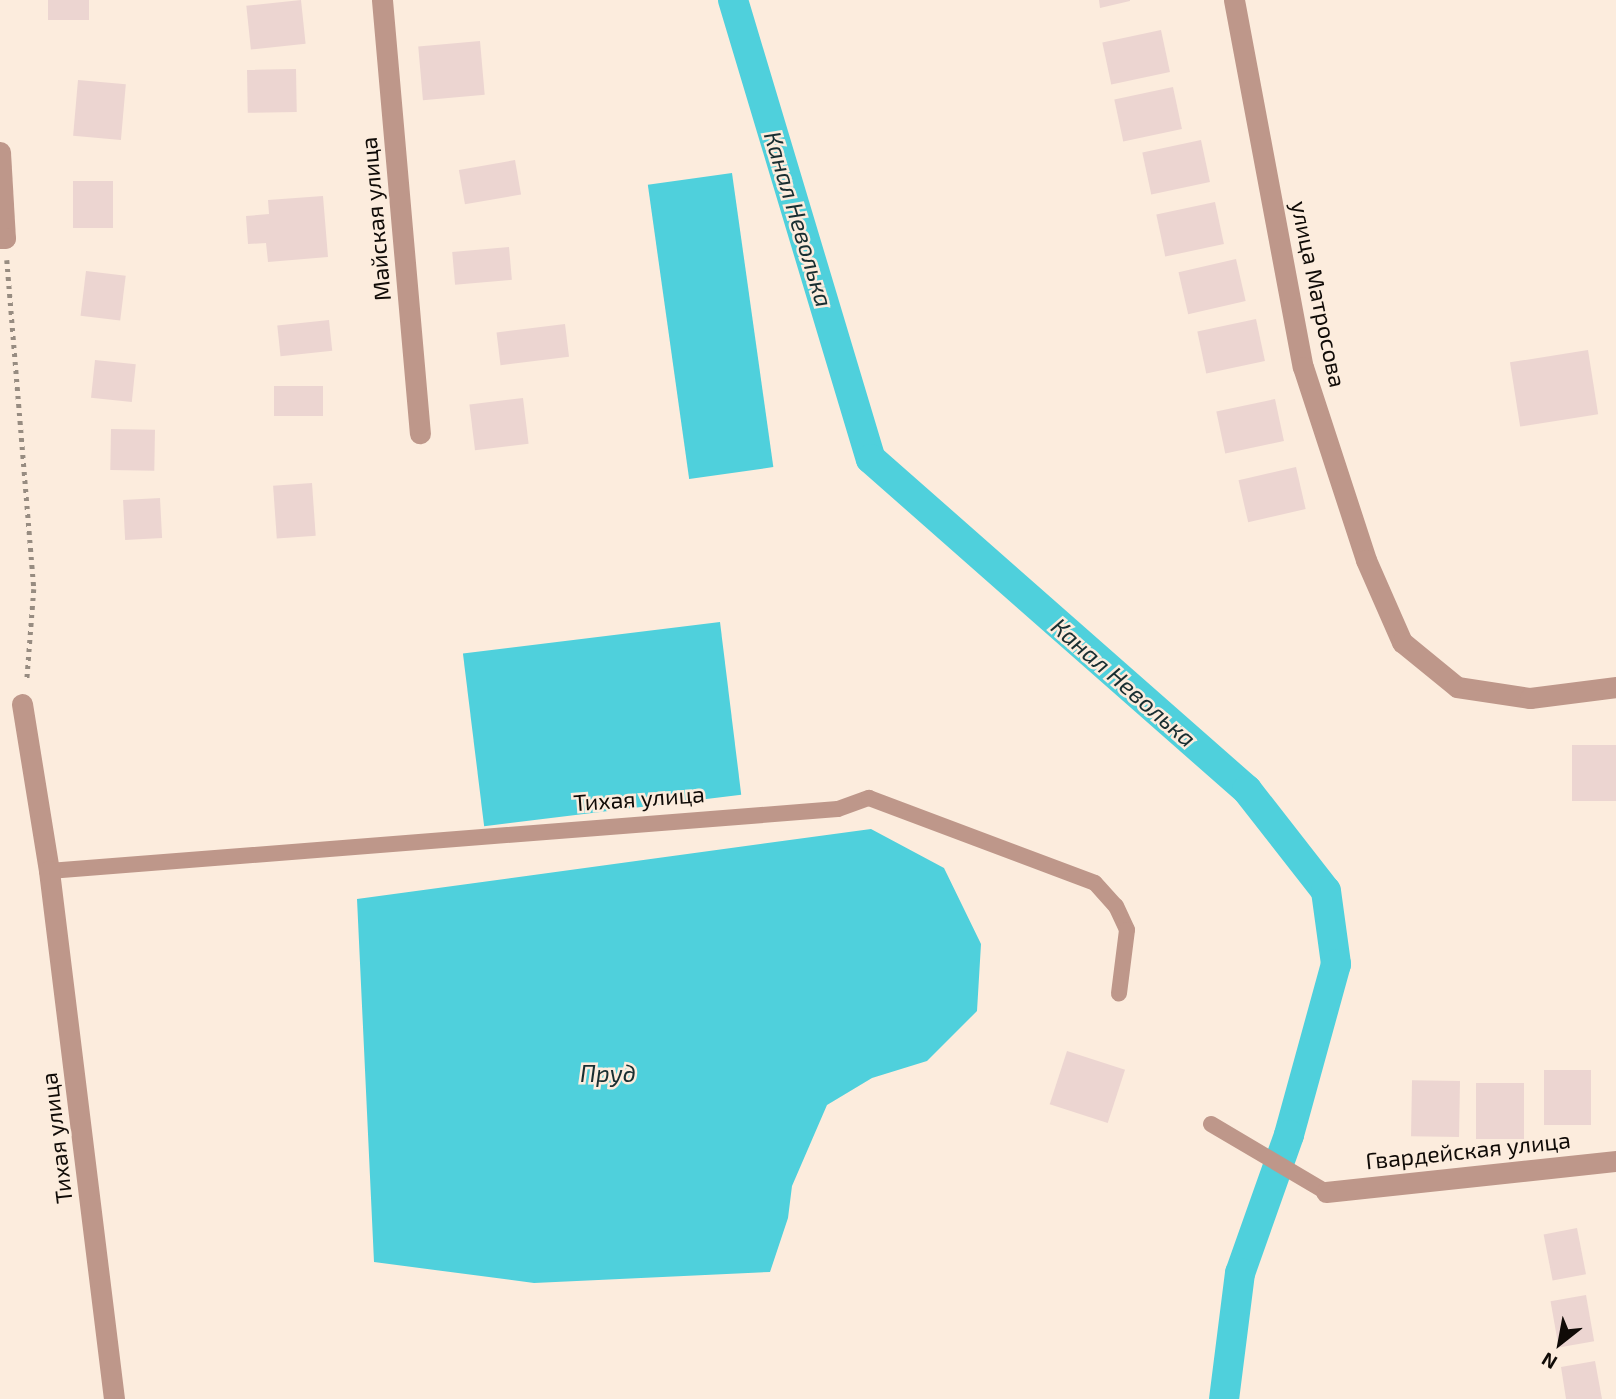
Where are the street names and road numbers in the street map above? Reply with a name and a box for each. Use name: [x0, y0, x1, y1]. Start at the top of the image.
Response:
street label: Майская улица: [354, 136, 396, 302]
street label: улица Матросова: [1286, 198, 1352, 390]
street label: Тихая улица: [572, 780, 706, 816]
street label: Тихая улица: [34, 1071, 78, 1205]
street label: Гвардейская улица: [1364, 1126, 1572, 1174]

